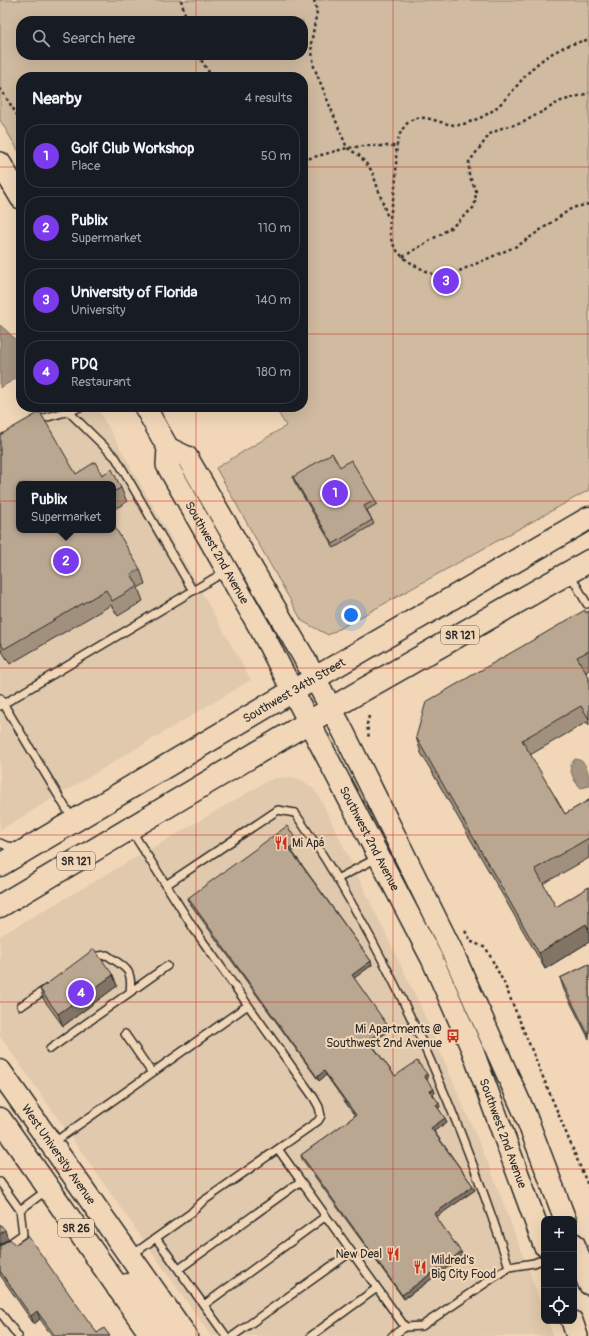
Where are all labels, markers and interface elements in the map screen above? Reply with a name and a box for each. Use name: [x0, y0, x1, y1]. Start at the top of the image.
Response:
search box: [16, 16, 308, 60]
icon: search: [30, 27, 52, 49]
text: Search here: [62, 29, 135, 48]
text: Nearby: [32, 88, 81, 109]
text: 4 results: [245, 90, 292, 106]
text: Golf Club Workshop: [71, 139, 194, 158]
text: 1: [43, 148, 49, 164]
text: 50 m: [261, 148, 291, 164]
text: Place: [71, 158, 100, 174]
text: Publix: [71, 211, 108, 230]
text: 2: [42, 220, 50, 236]
text: 110 m: [258, 220, 291, 236]
text: Supermarket: [71, 230, 142, 246]
pin: 3: [433, 266, 459, 296]
text: University of Florida: [71, 283, 198, 302]
text: 3: [42, 292, 50, 308]
text: 140 m: [255, 292, 291, 308]
text: University: [71, 302, 125, 318]
text: PDQ: [71, 355, 98, 374]
text: 4: [42, 364, 50, 380]
text: 180 m: [256, 364, 291, 380]
text: Restaurant: [71, 374, 131, 390]
pin: 1: [322, 478, 348, 508]
popup: [16, 481, 116, 533]
text: Publix: [31, 490, 68, 509]
street label: Southwest 2nd Avenue: [182, 499, 252, 607]
text: Supermarket: [31, 509, 101, 525]
pin: 2: [53, 546, 79, 576]
your location: [341, 605, 361, 625]
road number: SR 121: [441, 626, 479, 644]
street label: Southwest 34th Street: [240, 654, 348, 726]
street label: Southwest 2nd Avenue: [336, 784, 403, 893]
restaurant icon: Mi Apá: [273, 835, 289, 851]
place label: Mi Apá: [292, 836, 325, 851]
road number: SR 121: [57, 852, 95, 870]
pin: 4: [68, 978, 94, 1008]
place label: Mi Apartments @ Southwest 2nd Avenue: [326, 1022, 442, 1051]
bus stop icon: Mi Apartments @ Southwest 2nd Avenue: [445, 1028, 461, 1044]
street label: Southwest 2nd Avenue: [476, 1076, 530, 1190]
street label: West University Avenue: [18, 1102, 99, 1208]
map controls: [541, 1216, 577, 1324]
button: +: [541, 1216, 577, 1252]
road number: SR 26: [58, 1219, 94, 1237]
restaurant icon: New Deal: [385, 1246, 401, 1262]
place label: New Deal: [335, 1247, 382, 1262]
button: −: [541, 1252, 577, 1288]
place label: Mildred's Big City Food: [431, 1253, 496, 1282]
restaurant icon: Mildred's Big City Food: [412, 1259, 428, 1275]
button: locate: [541, 1288, 577, 1324]

